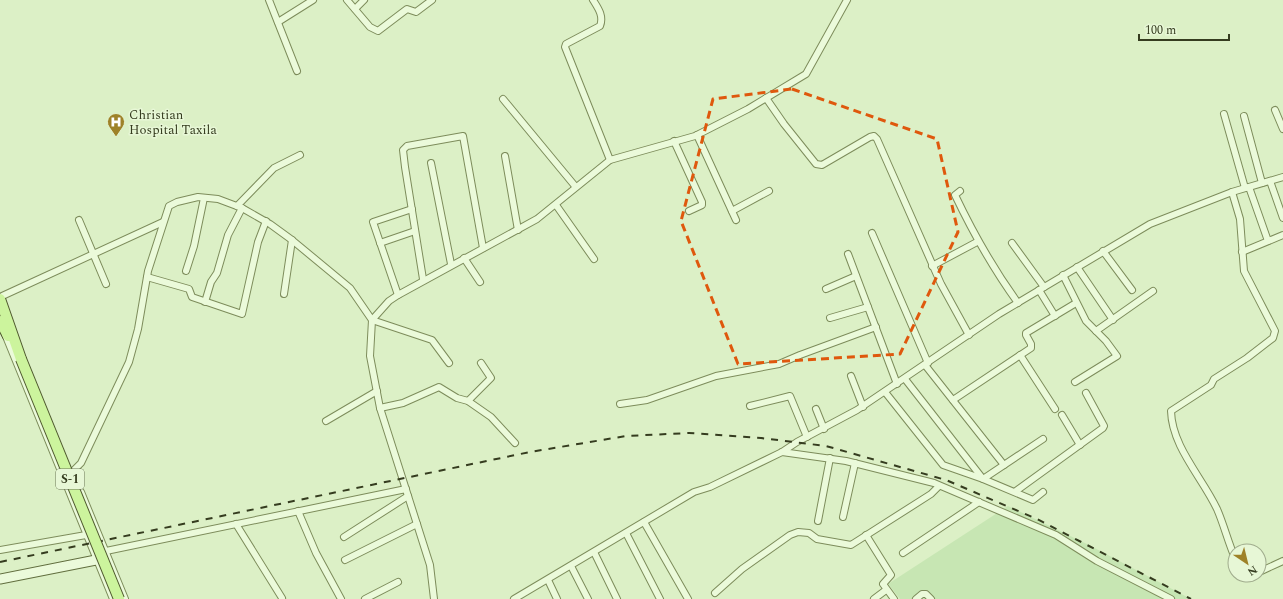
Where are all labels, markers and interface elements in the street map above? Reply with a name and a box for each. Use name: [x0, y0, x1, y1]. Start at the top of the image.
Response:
scale bar: [1139, 16, 1229, 42]
text: 100 m: [1145, 21, 1176, 40]
place label: Christian Hospital Taxila: [129, 105, 217, 140]
hospital icon: Christian Hospital Taxila: [106, 112, 126, 137]
road number: S-1: [56, 469, 84, 489]
north arrow: [1227, 543, 1267, 583]
text: N: [1244, 561, 1261, 580]

